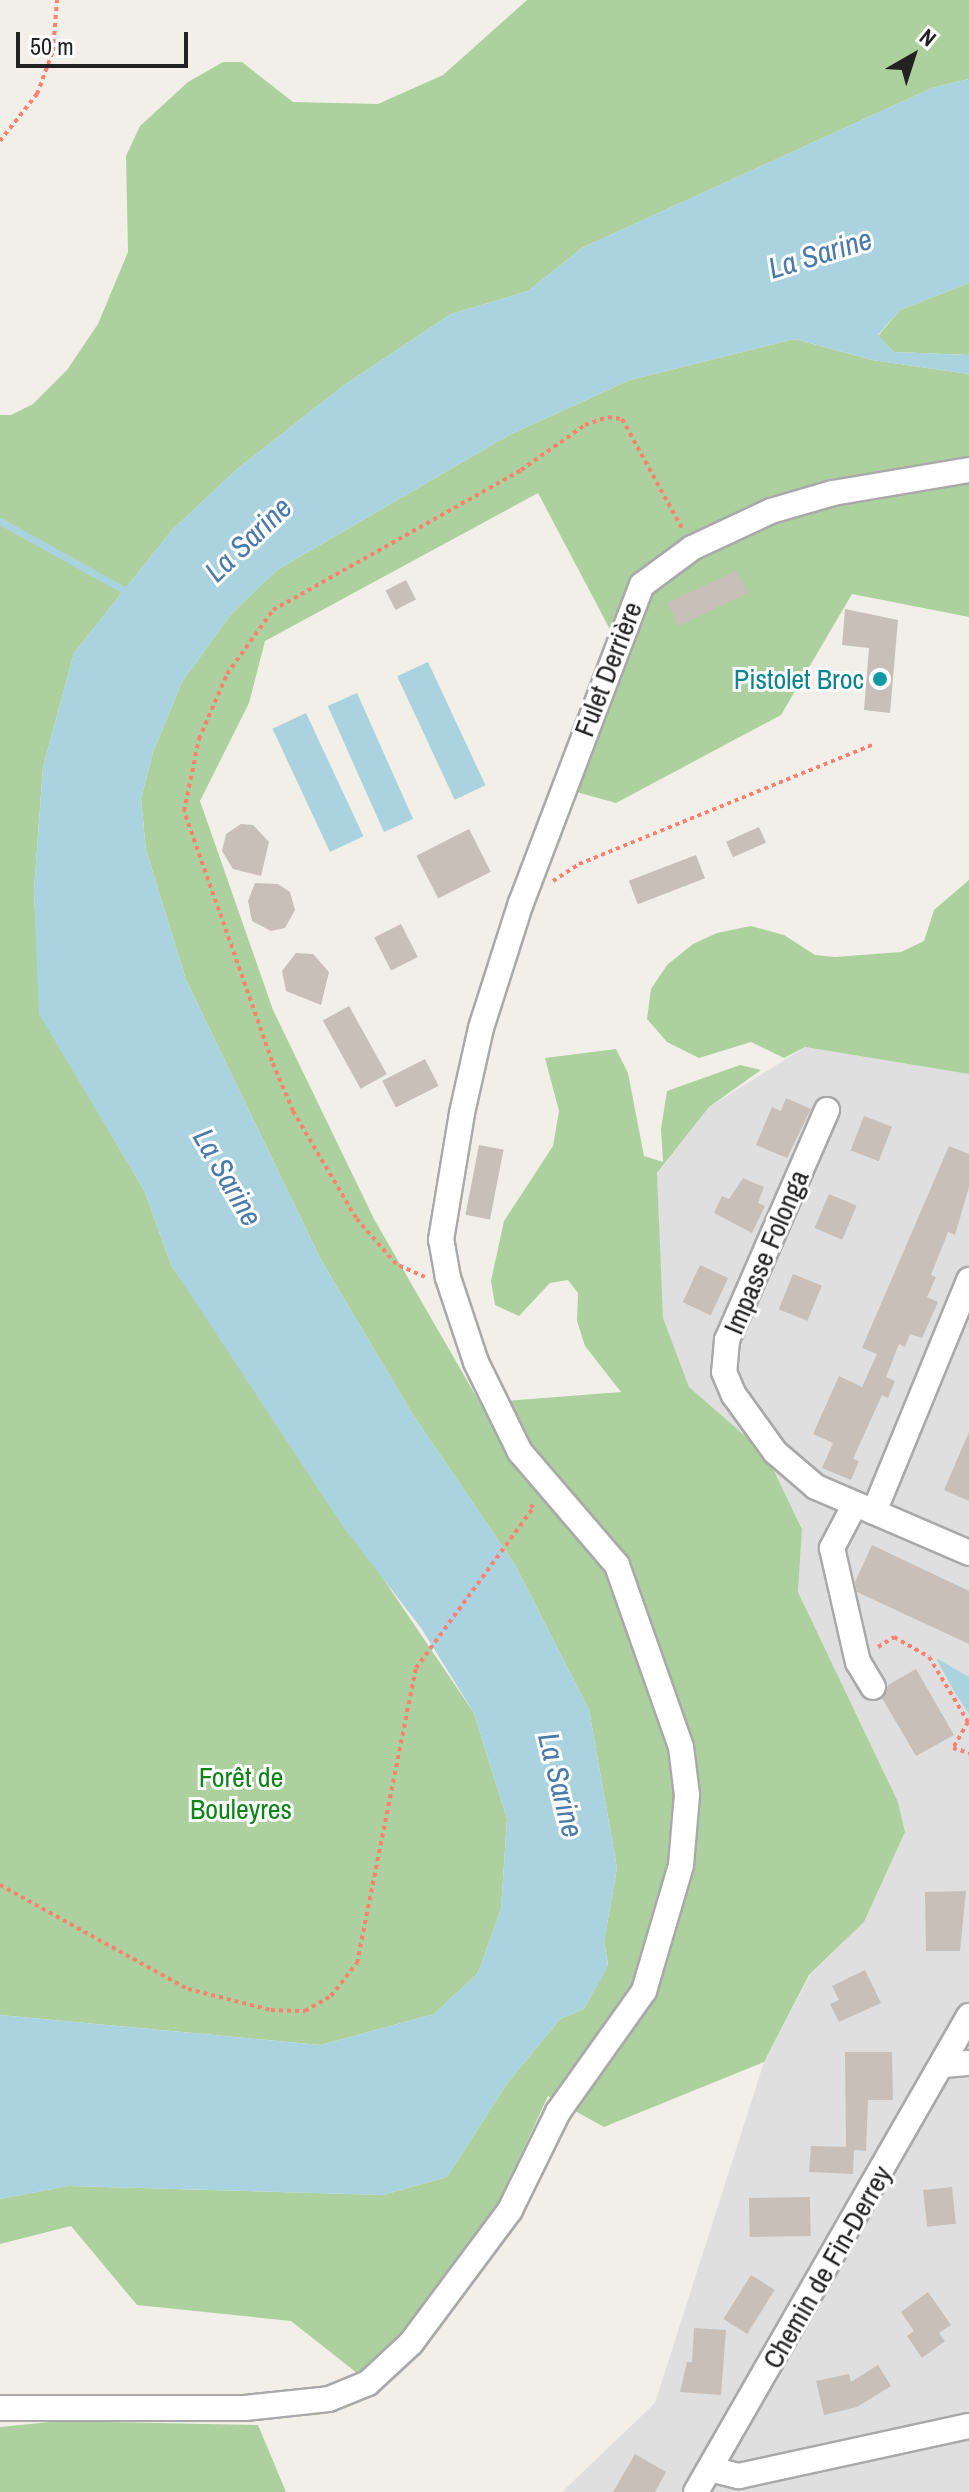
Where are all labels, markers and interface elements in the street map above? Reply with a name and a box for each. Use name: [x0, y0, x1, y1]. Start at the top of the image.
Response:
scale bar: [20, 16, 192, 66]
north arrow: [873, 16, 953, 96]
text: N: [914, 22, 943, 53]
text: 50 m: [30, 30, 74, 62]
water label: La Sarine: [764, 220, 876, 286]
water label: La Sarine: [197, 489, 299, 589]
street label: Fulet Derrière: [567, 597, 649, 741]
place label: Pistolet Broc: [734, 662, 864, 696]
marker: Pistolet Broc: [871, 670, 889, 688]
water label: La Sarine: [186, 1122, 270, 1232]
street label: Impasse Folonga: [716, 1165, 816, 1339]
water label: La Sarine: [531, 1729, 591, 1841]
park label: Forêt de Bouleyres: [190, 1760, 292, 1826]
street label: Chemin de Fin-Derrey: [755, 2160, 899, 2374]

